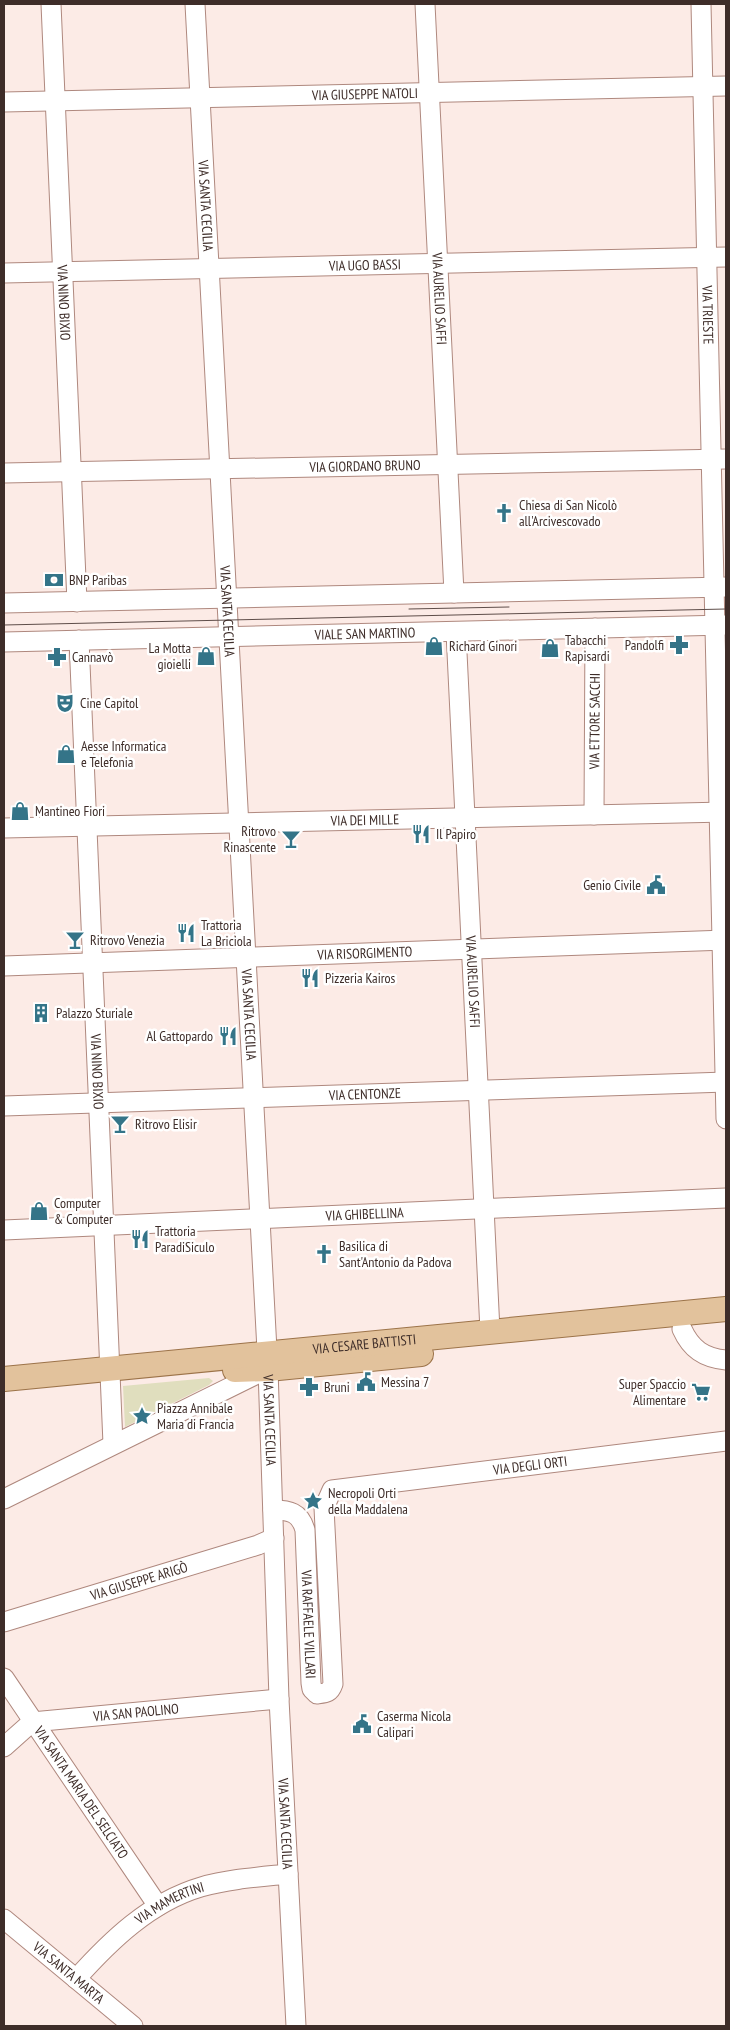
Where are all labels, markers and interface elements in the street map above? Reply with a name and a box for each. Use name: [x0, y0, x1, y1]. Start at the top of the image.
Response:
street label: VIA GIUSEPPE NATOLI: [311, 84, 418, 104]
street label: VIA SANTA CECILIA: [194, 159, 217, 252]
street label: VIA AURELIO SAFFI: [428, 251, 451, 345]
street label: VIA UGO BASSI: [328, 255, 401, 275]
street label: VIA NINO BIXIO: [53, 263, 75, 341]
street label: VIA TRIESTE: [698, 284, 718, 345]
street label: VIA GIORDANO BRUNO: [308, 456, 421, 476]
place label: Chiesa di San Nicolò all'Arcivescovado: [519, 496, 617, 530]
church icon: Chiesa di San Nicolò all'Arcivescovado: [493, 502, 515, 524]
street label: VIA SANTA CECILIA: [216, 564, 239, 658]
bank icon: BNP Paribas: [43, 569, 65, 591]
place label: BNP Paribas: [69, 571, 127, 589]
street label: VIALE SAN MARTINO: [313, 623, 416, 644]
place label: Tabacchi Rapisardi: [565, 631, 610, 665]
pharmacy icon: Pandolfi: [668, 634, 690, 656]
shop icon: Richard Ginori: [423, 635, 445, 657]
place label: Pandolfi: [625, 636, 664, 654]
place label: Richard Ginori: [449, 637, 517, 655]
shop icon: Tabacchi Rapisardi: [539, 637, 561, 659]
place label: La Motta gioielli: [149, 639, 191, 673]
shop icon: La Motta gioielli: [195, 645, 217, 667]
pharmacy icon: Cannavò: [46, 646, 68, 668]
place label: Cannavò: [72, 648, 113, 666]
street label: VIA ETTORE SACCHI: [585, 673, 604, 770]
theatre icon: Cine Capitol: [54, 692, 76, 714]
place label: Cine Capitol: [80, 694, 139, 712]
place label: Aesse Informatica e Telefonia: [81, 737, 166, 771]
shop icon: Aesse Informatica e Telefonia: [55, 743, 77, 765]
shop icon: Mantineo Fiori: [9, 800, 31, 822]
place label: Mantineo Fiori: [35, 802, 105, 820]
street label: VIA DEI MILLE: [330, 810, 399, 830]
place label: Ritrovo Rinascente: [224, 822, 276, 856]
restaurant icon: Il Papiro: [410, 823, 432, 845]
place label: Il Papiro: [436, 825, 476, 843]
bar icon: Ritrovo Rinascente: [280, 828, 302, 850]
public building icon: Genio Civile: [645, 874, 667, 896]
place label: Genio Civile: [583, 876, 641, 894]
place label: Trattoria La Briciola: [201, 916, 252, 950]
restaurant icon: Trattoria La Briciola: [175, 922, 197, 944]
bar icon: Ritrovo Venezia: [64, 929, 86, 951]
place label: Ritrovo Venezia: [90, 931, 165, 949]
street label: VIA AURELIO SAFFI: [462, 934, 484, 1028]
street label: VIA RISORGIMENTO: [316, 942, 413, 964]
street label: VIA SANTA CECILIA: [238, 967, 260, 1061]
restaurant icon: Pizzeria Kairos: [299, 967, 321, 989]
place label: Pizzeria Kairos: [325, 969, 396, 987]
building icon: Palazzo Sturiale: [30, 1002, 52, 1024]
place label: Palazzo Sturiale: [56, 1004, 133, 1022]
restaurant icon: Al Gattopardo: [217, 1025, 239, 1047]
place label: Al Gattopardo: [146, 1027, 213, 1045]
street label: VIA NINO BIXIO: [87, 1032, 108, 1110]
street label: VIA CENTONZE: [328, 1084, 401, 1104]
bar icon: Ritrovo Elisir: [109, 1113, 131, 1135]
place label: Ritrovo Elisir: [135, 1115, 197, 1133]
place label: Computer & Computer: [54, 1194, 113, 1228]
shop icon: Computer & Computer: [28, 1200, 50, 1222]
street label: VIA GHIBELLINA: [324, 1203, 405, 1225]
place label: Trattoria ParadiSiculo: [155, 1222, 214, 1256]
restaurant icon: Trattoria ParadiSiculo: [129, 1228, 151, 1250]
place label: Basilica di Sant'Antonio da Padova: [339, 1237, 452, 1271]
church icon: Basilica di Sant'Antonio da Padova: [313, 1243, 335, 1265]
street label: VIA CESARE BATTISTI: [311, 1330, 417, 1358]
public building icon: Messina 7: [355, 1371, 377, 1393]
street label: VIA SANTA CECILIA: [259, 1373, 280, 1466]
place label: Messina 7: [381, 1373, 429, 1391]
place label: Super Spaccio Alimentare: [619, 1375, 686, 1409]
pharmacy icon: Bruni: [298, 1376, 320, 1398]
place label: Bruni: [324, 1378, 350, 1396]
supermarket icon: Super Spaccio Alimentare: [690, 1381, 712, 1403]
place label: Piazza Annibale Maria di Francia: [157, 1399, 234, 1433]
place icon: Piazza Annibale Maria di Francia: [131, 1405, 153, 1427]
street label: VIA DEGLI ORTI: [491, 1452, 568, 1479]
place label: Necropoli Orti della Maddalena: [328, 1484, 408, 1518]
place icon: Necropoli Orti della Maddalena: [302, 1490, 324, 1512]
street label: VIA GIUSEPPE ARIGÒ: [87, 1558, 190, 1605]
street label: VIA RAFFAELE VILLARI: [298, 1569, 320, 1679]
street label: VIA SAN PAOLINO: [91, 1699, 180, 1725]
place label: Caserma Nicola Calipari: [377, 1707, 451, 1741]
public building icon: Caserma Nicola Calipari: [351, 1713, 373, 1735]
street label: VIA SANTA MARIA DEL SELCIATO: [30, 1722, 133, 1862]
street label: VIA SANTA CECILIA: [274, 1777, 297, 1870]
street label: VIA MAMERTINI: [130, 1878, 206, 1929]
street label: VIA SANTA MARTA: [28, 1937, 108, 2008]

